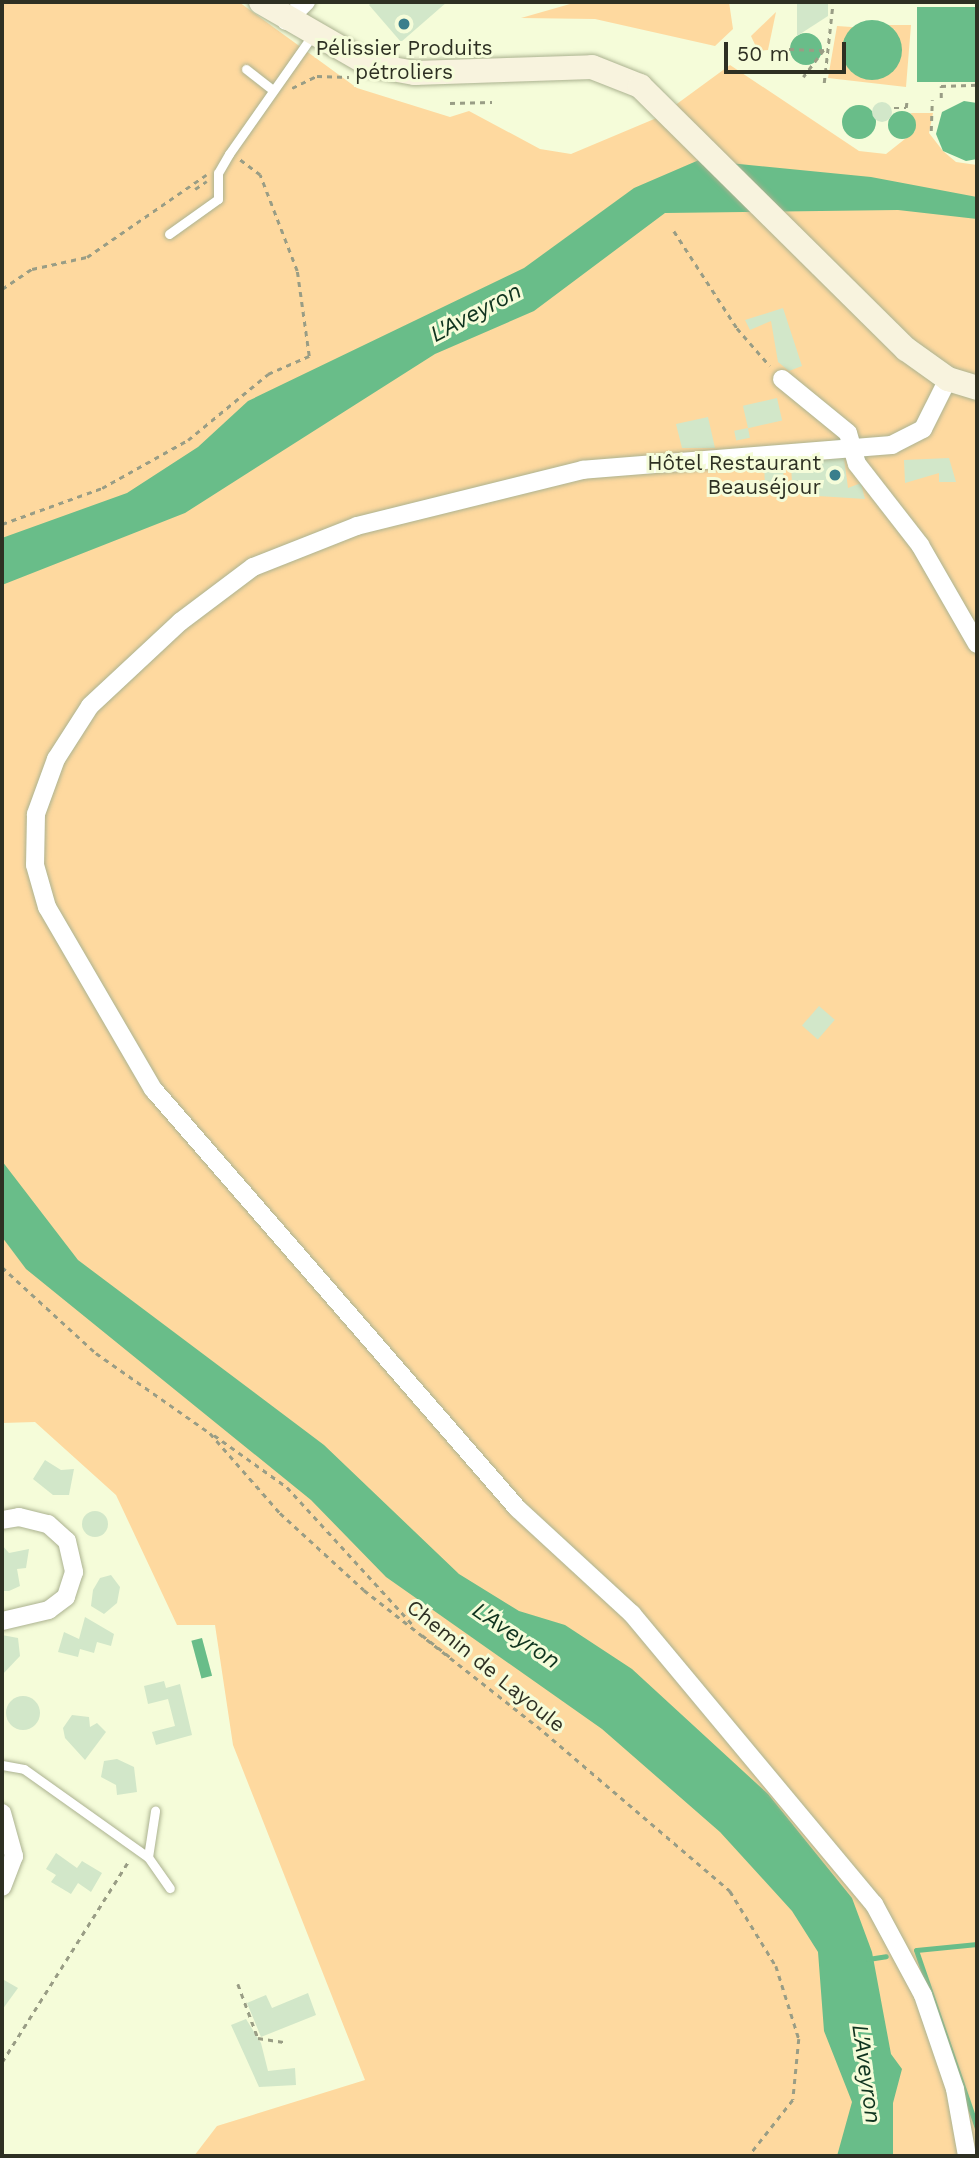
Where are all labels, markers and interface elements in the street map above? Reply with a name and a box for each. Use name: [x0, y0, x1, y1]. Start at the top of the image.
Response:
marker: Pélissier Produits pétroliers: [396, 16, 412, 32]
scale bar: [727, 28, 850, 72]
place label: Pélissier Produits pétroliers: [315, 35, 493, 85]
text: 50 m: [737, 41, 789, 66]
water label: L'Aveyron: [425, 277, 527, 349]
place label: Hôtel Restaurant Beauséjour: [647, 450, 821, 500]
marker: Hôtel Restaurant Beauséjour: [827, 467, 843, 483]
street label: Chemin de Layoule: [402, 1594, 570, 1738]
water label: L'Aveyron: [467, 1597, 565, 1675]
water label: L'Aveyron: [845, 2023, 887, 2125]

